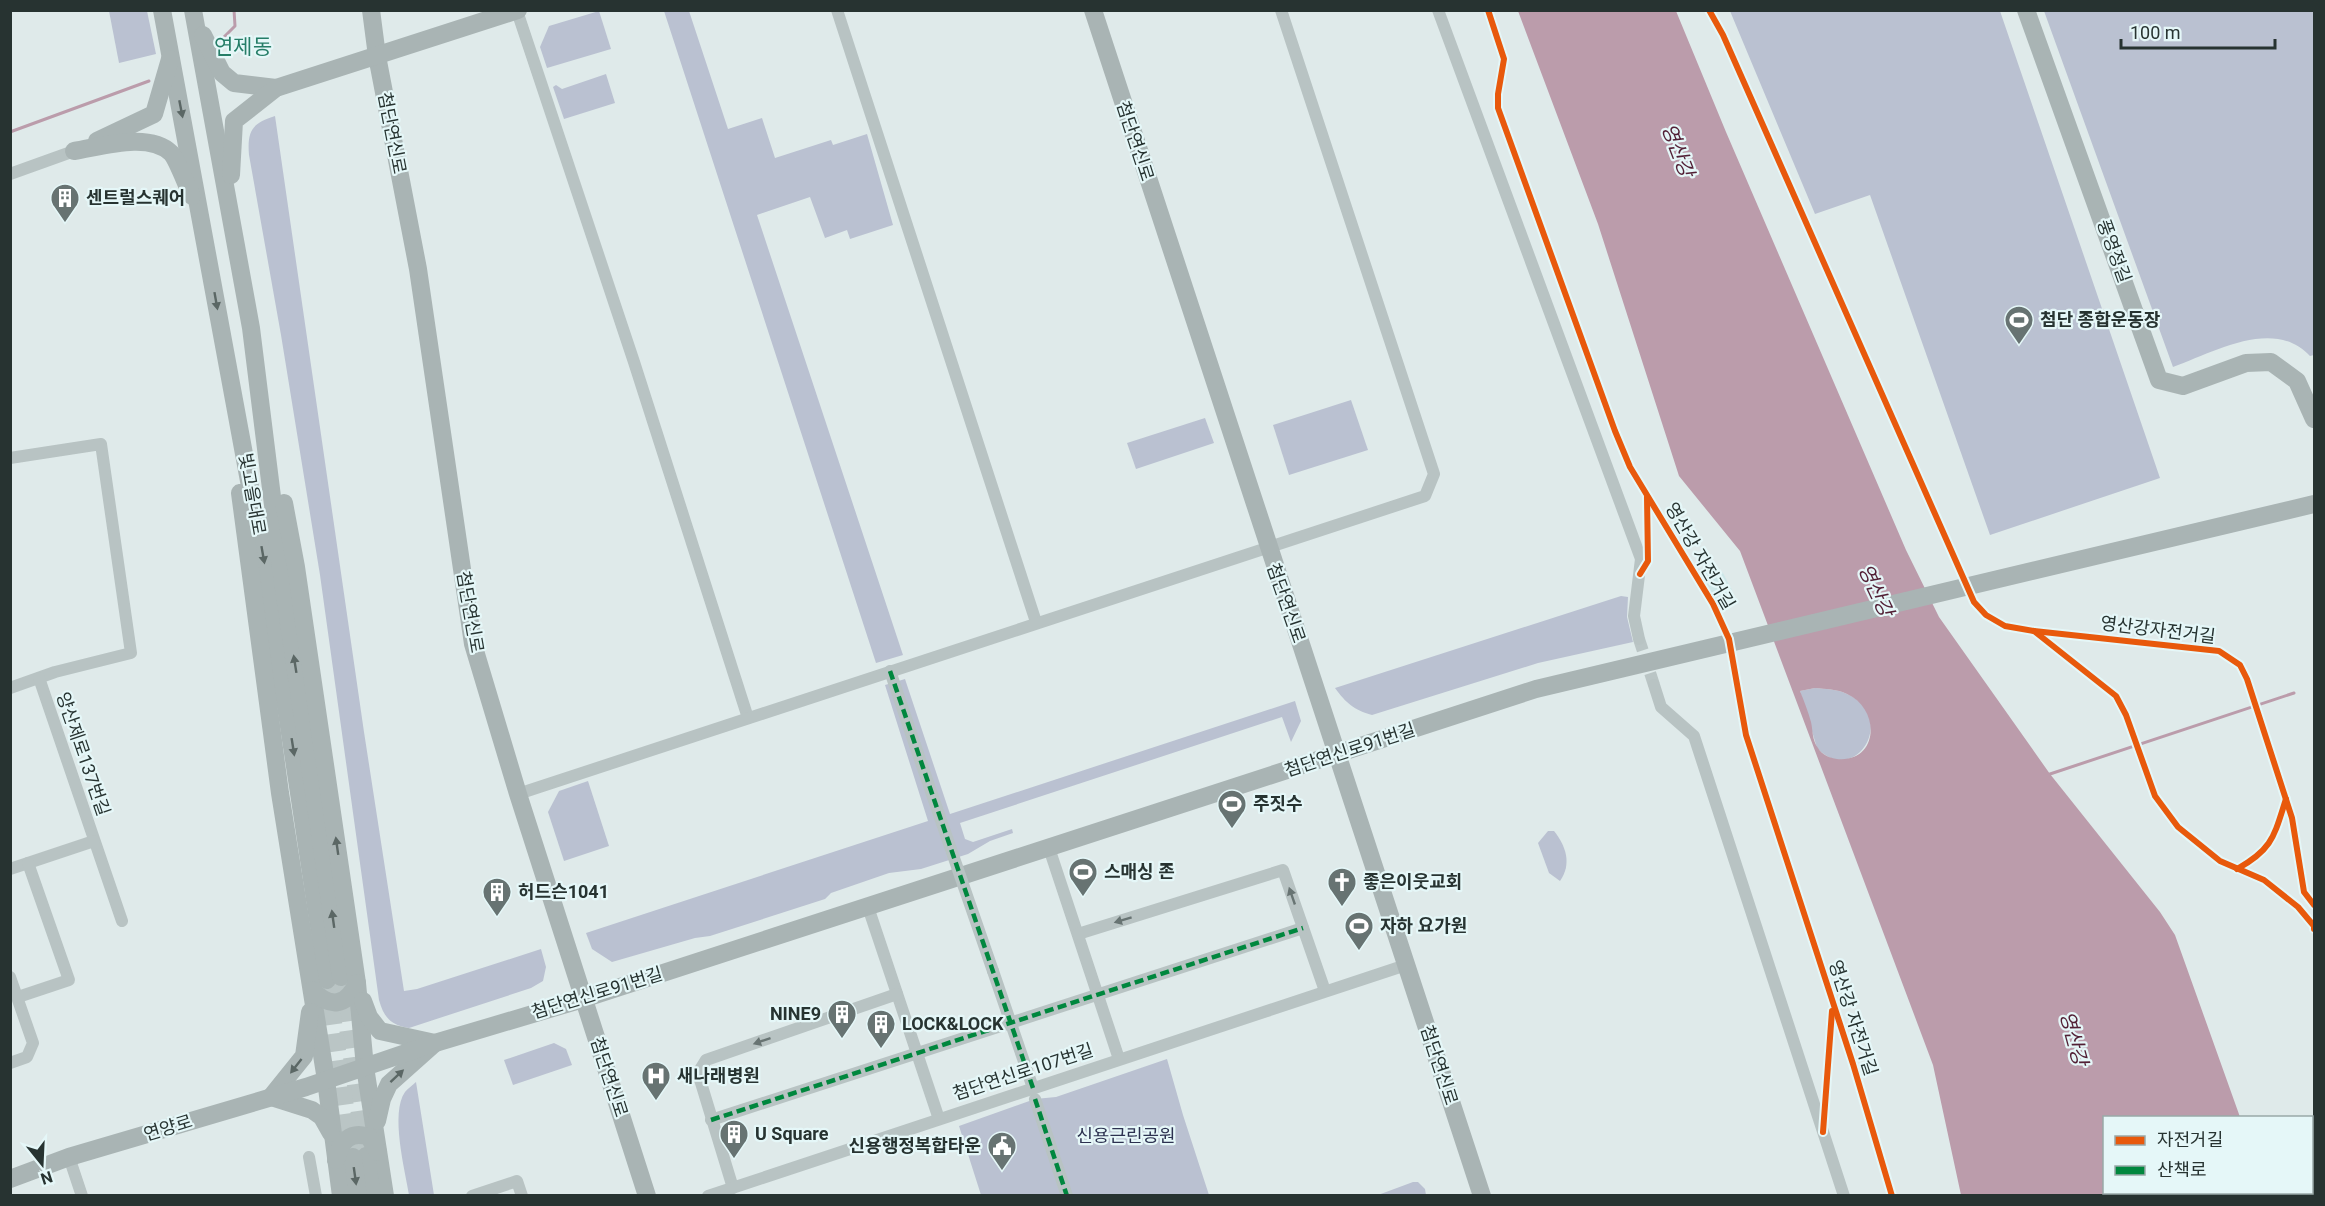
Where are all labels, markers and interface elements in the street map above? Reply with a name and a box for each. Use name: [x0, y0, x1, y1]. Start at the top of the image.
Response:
scale bar: [2121, 12, 2276, 50]
text: 100 m: [2130, 22, 2181, 43]
district label: 연제동: [214, 35, 272, 59]
street label: 첨단연신로: [374, 90, 411, 176]
street label: 첨단연신로: [1113, 98, 1158, 183]
one-way arrow: [177, 100, 186, 119]
water label: 영산강: [1657, 120, 1700, 182]
building icon: 센트럴스퀘어: [49, 182, 81, 224]
place label: 센트럴스퀘어: [86, 187, 185, 208]
street label: 풍영정길: [2093, 216, 2136, 286]
one-way arrow: [212, 292, 221, 311]
sports icon: 첨단 종합운동장: [2003, 304, 2035, 346]
place label: 첨단 종합운동장: [2040, 309, 2161, 330]
street label: 빛고을대로: [235, 451, 270, 537]
street label: 영산강 자전거길: [1661, 498, 1740, 613]
one-way arrow: [259, 545, 268, 564]
street label: 첨단연신로: [1263, 560, 1310, 645]
water label: 영산강: [1853, 560, 1900, 622]
street label: 첨단연신로: [453, 569, 488, 655]
street label: 영산강자전거길: [2099, 612, 2217, 647]
one-way arrow: [290, 654, 299, 673]
street label: 양산제로137번길: [52, 689, 115, 819]
street label: 첨단연신로91번길: [1282, 719, 1418, 781]
one-way arrow: [288, 738, 297, 757]
sports icon: 주짓수: [1216, 788, 1248, 830]
place label: 주짓수: [1253, 793, 1303, 814]
one-way arrow: [332, 837, 341, 856]
sports icon: 스매싱 존: [1067, 856, 1099, 898]
place label: 스매싱 존: [1104, 861, 1175, 882]
church icon: 좋은이웃교회: [1326, 866, 1358, 908]
place label: 좋은이웃교회: [1363, 871, 1462, 892]
building icon: 허드슨1041: [481, 876, 513, 918]
place label: 허드슨1041: [518, 881, 609, 902]
one-way arrow: [1287, 887, 1296, 905]
one-way arrow: [328, 909, 337, 928]
sports icon: 자하 요가원: [1343, 910, 1375, 952]
one-way arrow: [1114, 915, 1132, 925]
place label: 자하 요가원: [1380, 915, 1467, 936]
street label: 영산강 자전거길: [1825, 957, 1882, 1078]
street label: 첨단연신로91번길: [529, 963, 665, 1022]
building icon: NINE9: [826, 998, 858, 1040]
place label: NINE9: [770, 1003, 821, 1024]
building icon: LOCK&LOCK: [865, 1008, 897, 1050]
water label: 영산강: [2055, 1008, 2093, 1070]
place label: LOCK&LOCK: [902, 1013, 1004, 1034]
street label: 첨단연신로: [1417, 1022, 1462, 1107]
street label: 첨단연신로: [587, 1034, 632, 1119]
one-way arrow: [753, 1036, 771, 1046]
street label: 첨단연신로107번길: [950, 1039, 1096, 1104]
one-way arrow: [290, 1058, 302, 1073]
hospital icon: 새나래병원: [640, 1060, 672, 1102]
place label: 새나래병원: [677, 1065, 760, 1086]
one-way arrow: [389, 1070, 403, 1084]
street label: 연양로: [141, 1110, 195, 1145]
legend: [2103, 1116, 2313, 1194]
building icon: U Square: [718, 1118, 750, 1160]
place label: U Square: [755, 1123, 829, 1144]
park label: 신용근린공원: [1076, 1125, 1176, 1146]
text: 자전거길: [2157, 1129, 2223, 1150]
public building icon: 신용행정복합타운: [986, 1130, 1018, 1172]
north arrow: [12, 1134, 72, 1194]
place label: 신용행정복합타운: [849, 1135, 981, 1156]
text: 산책로: [2157, 1159, 2207, 1180]
text: N: [38, 1167, 55, 1189]
one-way arrow: [351, 1167, 360, 1186]

